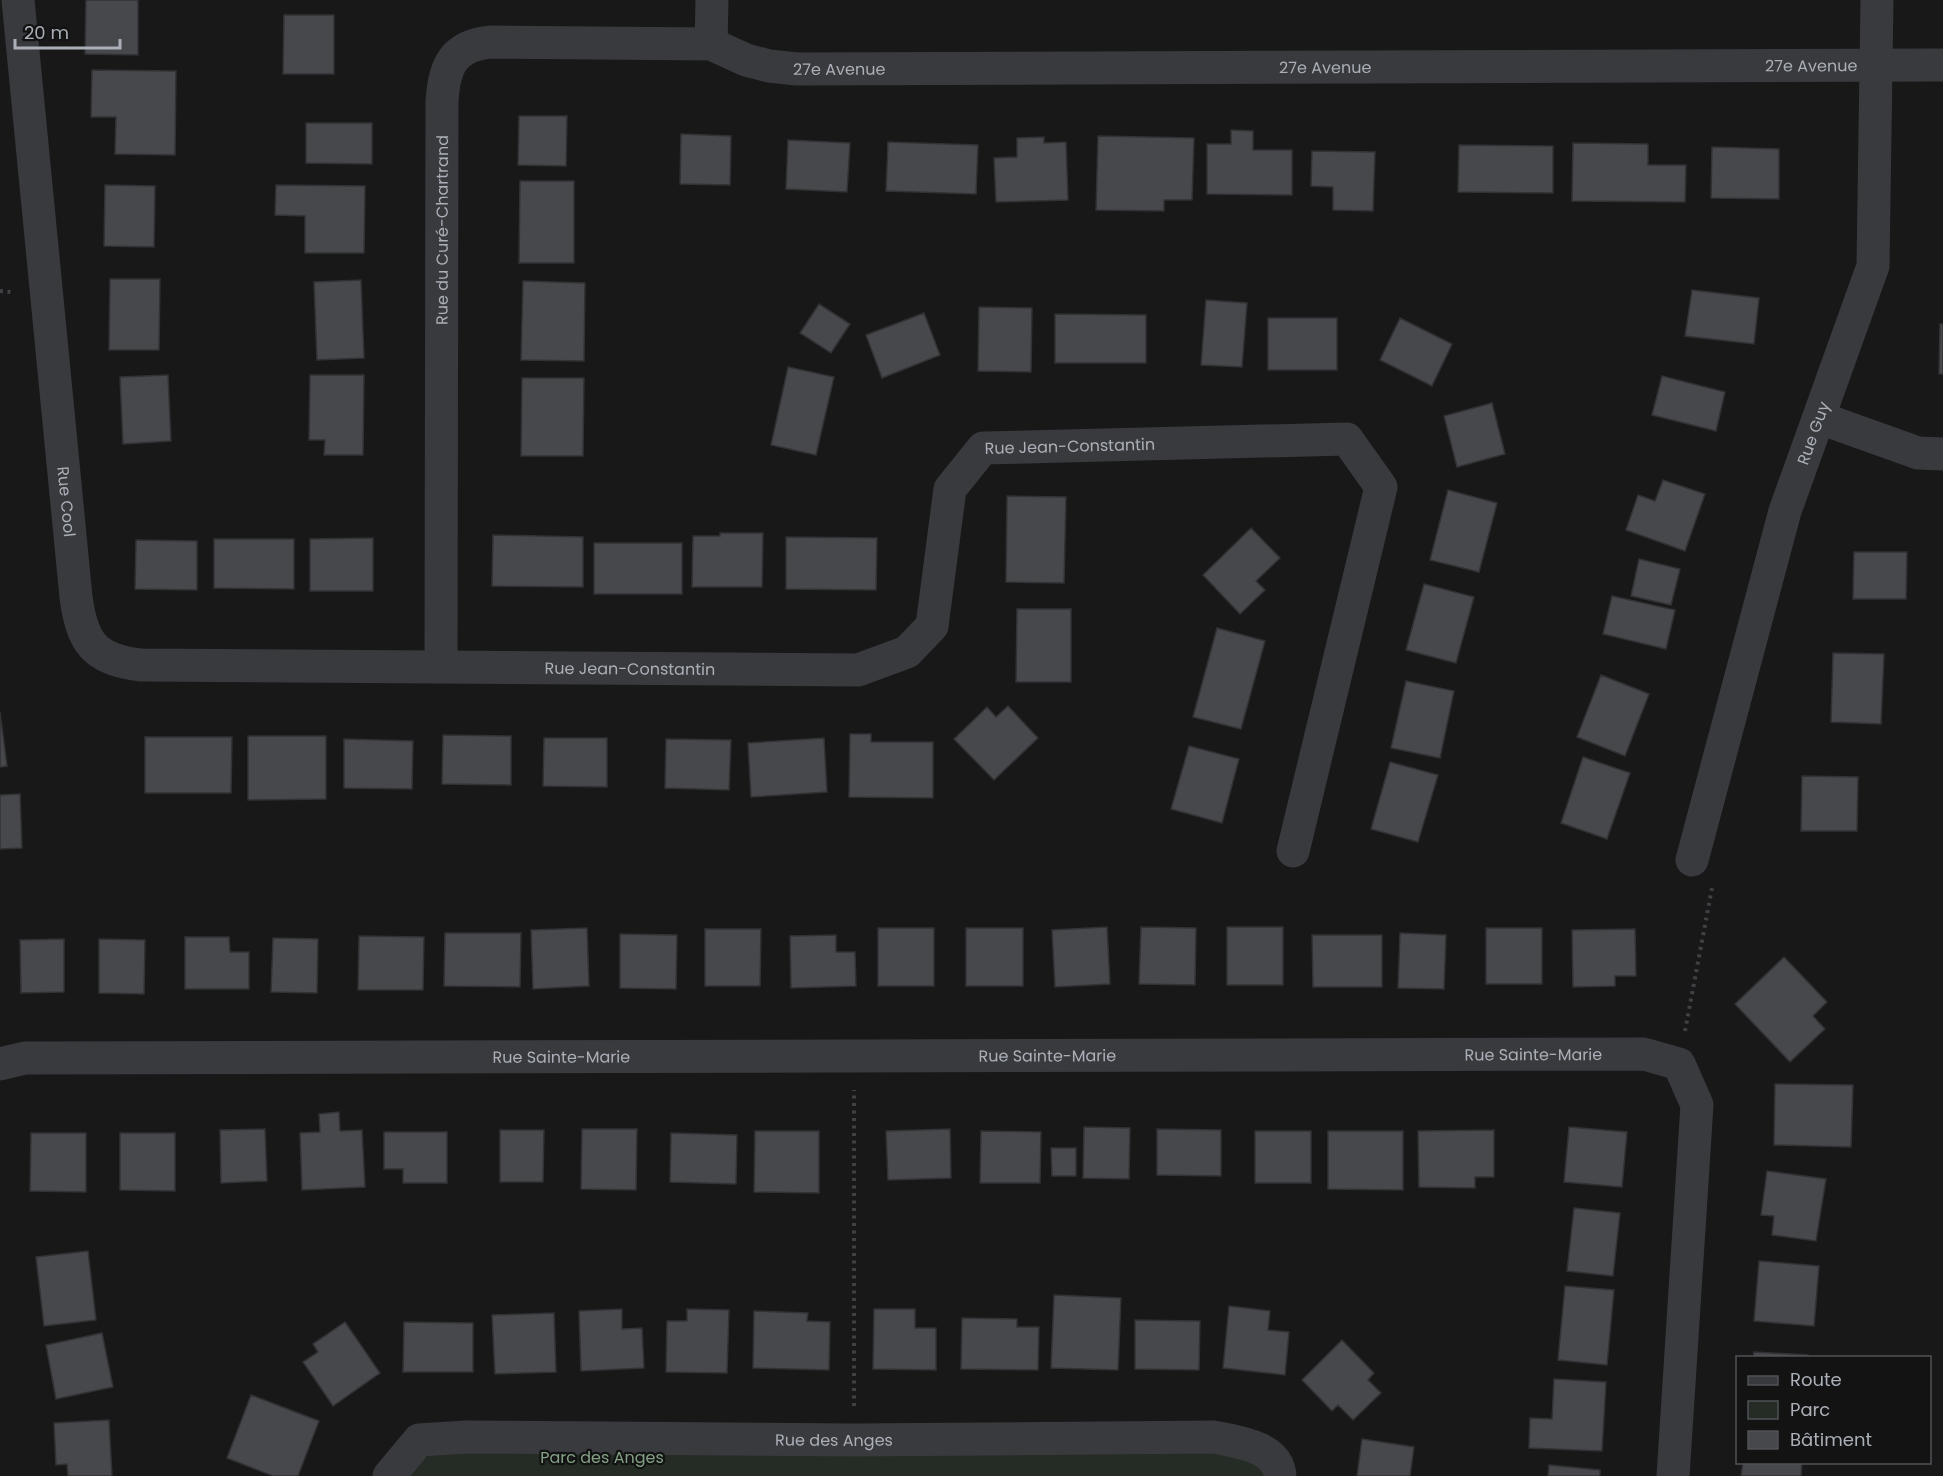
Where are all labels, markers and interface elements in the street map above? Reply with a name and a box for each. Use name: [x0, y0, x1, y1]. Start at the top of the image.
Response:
scale bar: [15, 12, 120, 50]
text: 20 m: [24, 20, 69, 45]
street label: 27e Avenue: [1765, 54, 1857, 77]
street label: 27e Avenue: [1279, 55, 1371, 79]
street label: 27e Avenue: [793, 57, 885, 81]
street label: Rue du Curé-Chartrand: [430, 135, 453, 325]
street label: Rue Guy: [1791, 398, 1835, 468]
street label: Rue Jean-Constantin: [984, 432, 1155, 459]
street label: Rue Cool: [52, 465, 82, 538]
street label: Rue Jean-Constantin: [545, 656, 715, 681]
street label: Rue Sainte-Marie: [1464, 1043, 1602, 1066]
street label: Rue Sainte-Marie: [978, 1044, 1116, 1067]
street label: Rue Sainte-Marie: [492, 1045, 630, 1068]
legend: [1736, 1356, 1931, 1464]
text: Route: [1790, 1367, 1842, 1392]
text: Parc: [1790, 1397, 1830, 1422]
text: Bâtiment: [1790, 1427, 1872, 1452]
street label: Rue des Anges: [775, 1428, 893, 1452]
park label: Parc des Anges: [540, 1446, 664, 1469]

